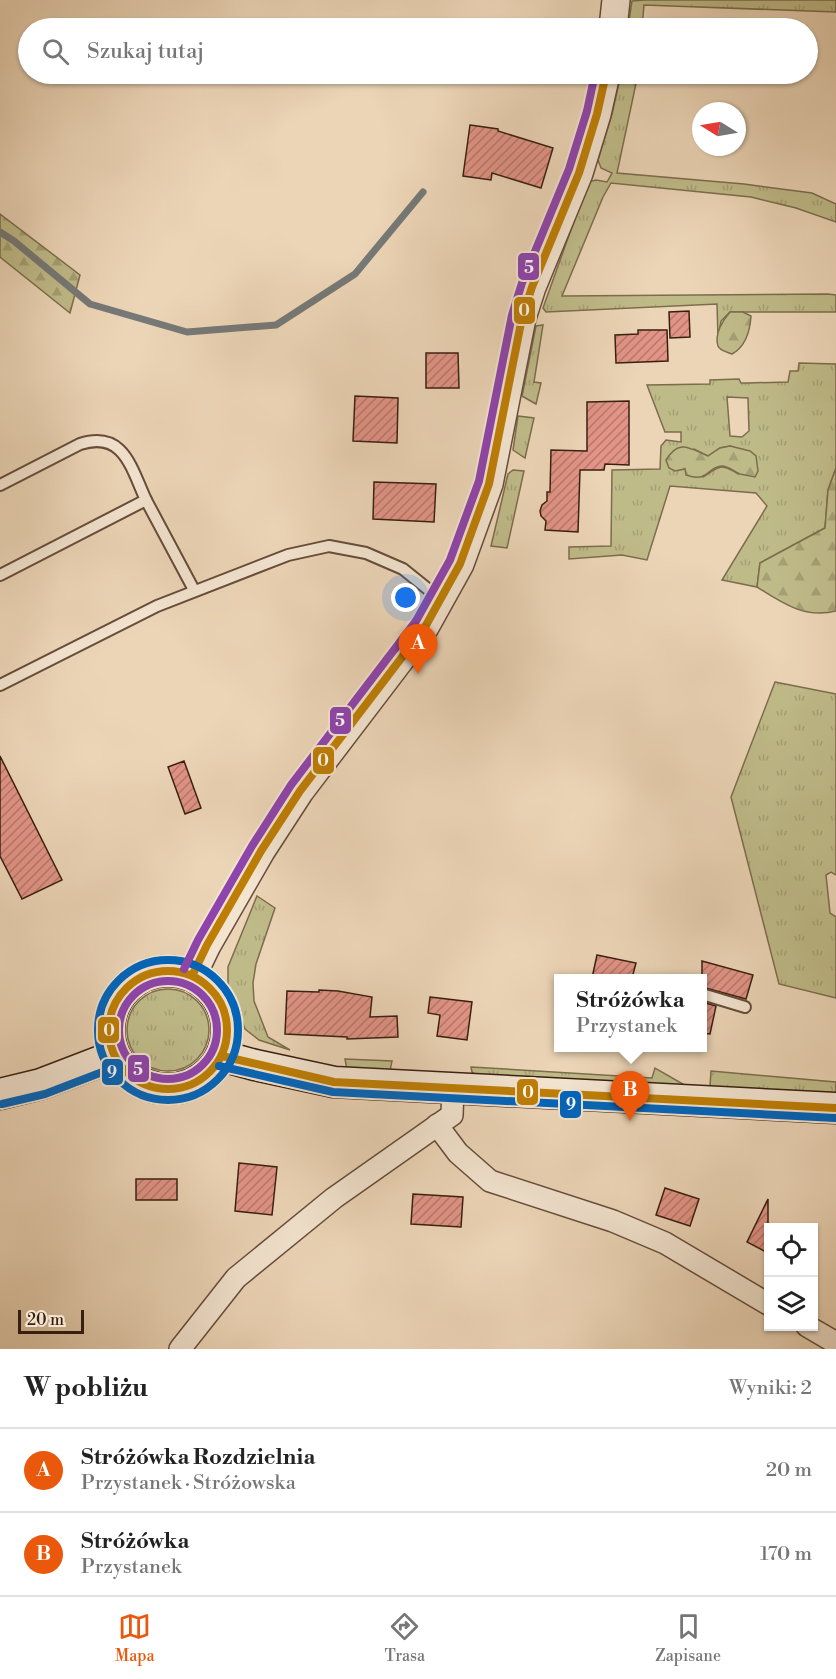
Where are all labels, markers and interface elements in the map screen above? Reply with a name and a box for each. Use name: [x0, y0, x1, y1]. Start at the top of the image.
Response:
search box: [18, 18, 818, 84]
icon: search: [39, 35, 72, 68]
text: Szukaj tutaj: [87, 38, 204, 65]
north arrow: [692, 102, 746, 156]
line badge: 5: [517, 252, 540, 281]
text: 5: [524, 258, 534, 278]
line badge: 0: [513, 296, 536, 325]
text: 0: [518, 301, 530, 321]
your location: [391, 583, 420, 612]
pin: A: [398, 624, 438, 674]
line badge: 5: [329, 706, 352, 735]
text: 5: [335, 711, 345, 731]
line badge: 0: [312, 746, 335, 775]
text: 0: [317, 751, 329, 771]
popup: [554, 974, 707, 1052]
text: Stróżówka: [576, 987, 685, 1014]
text: Przystanek: [576, 1014, 677, 1039]
line badge: 0: [97, 1016, 120, 1044]
text: 0: [103, 1021, 115, 1041]
line badge: 5: [127, 1054, 150, 1083]
line badge: 9: [101, 1058, 124, 1086]
text: 5: [133, 1060, 143, 1080]
text: 9: [107, 1063, 117, 1083]
pin: B: [610, 1072, 650, 1121]
line badge: 0: [516, 1078, 539, 1106]
text: 0: [522, 1083, 534, 1103]
line badge: 9: [559, 1090, 582, 1119]
text: 9: [566, 1095, 576, 1115]
map controls: [764, 1223, 818, 1331]
button: locate: [764, 1223, 818, 1277]
button: layers: [764, 1277, 818, 1331]
scale bar: [18, 1307, 84, 1334]
text: 20 m: [27, 1310, 64, 1330]
text: W pobliżu: [24, 1372, 148, 1404]
text: Wyniki: 2: [729, 1376, 812, 1401]
text: Stróżówka Rozdzielnia: [81, 1444, 315, 1471]
text: A: [36, 1458, 51, 1483]
text: 20 m: [766, 1458, 812, 1483]
text: Przystanek · Stróżowska: [81, 1471, 296, 1496]
text: Stróżówka: [81, 1528, 189, 1555]
text: B: [36, 1542, 51, 1567]
text: 170 m: [760, 1542, 812, 1567]
text: Przystanek: [81, 1555, 182, 1580]
tab: Mapa: [115, 1610, 155, 1666]
tab: Trasa: [385, 1610, 425, 1666]
tab: Zapisane: [655, 1610, 721, 1666]

